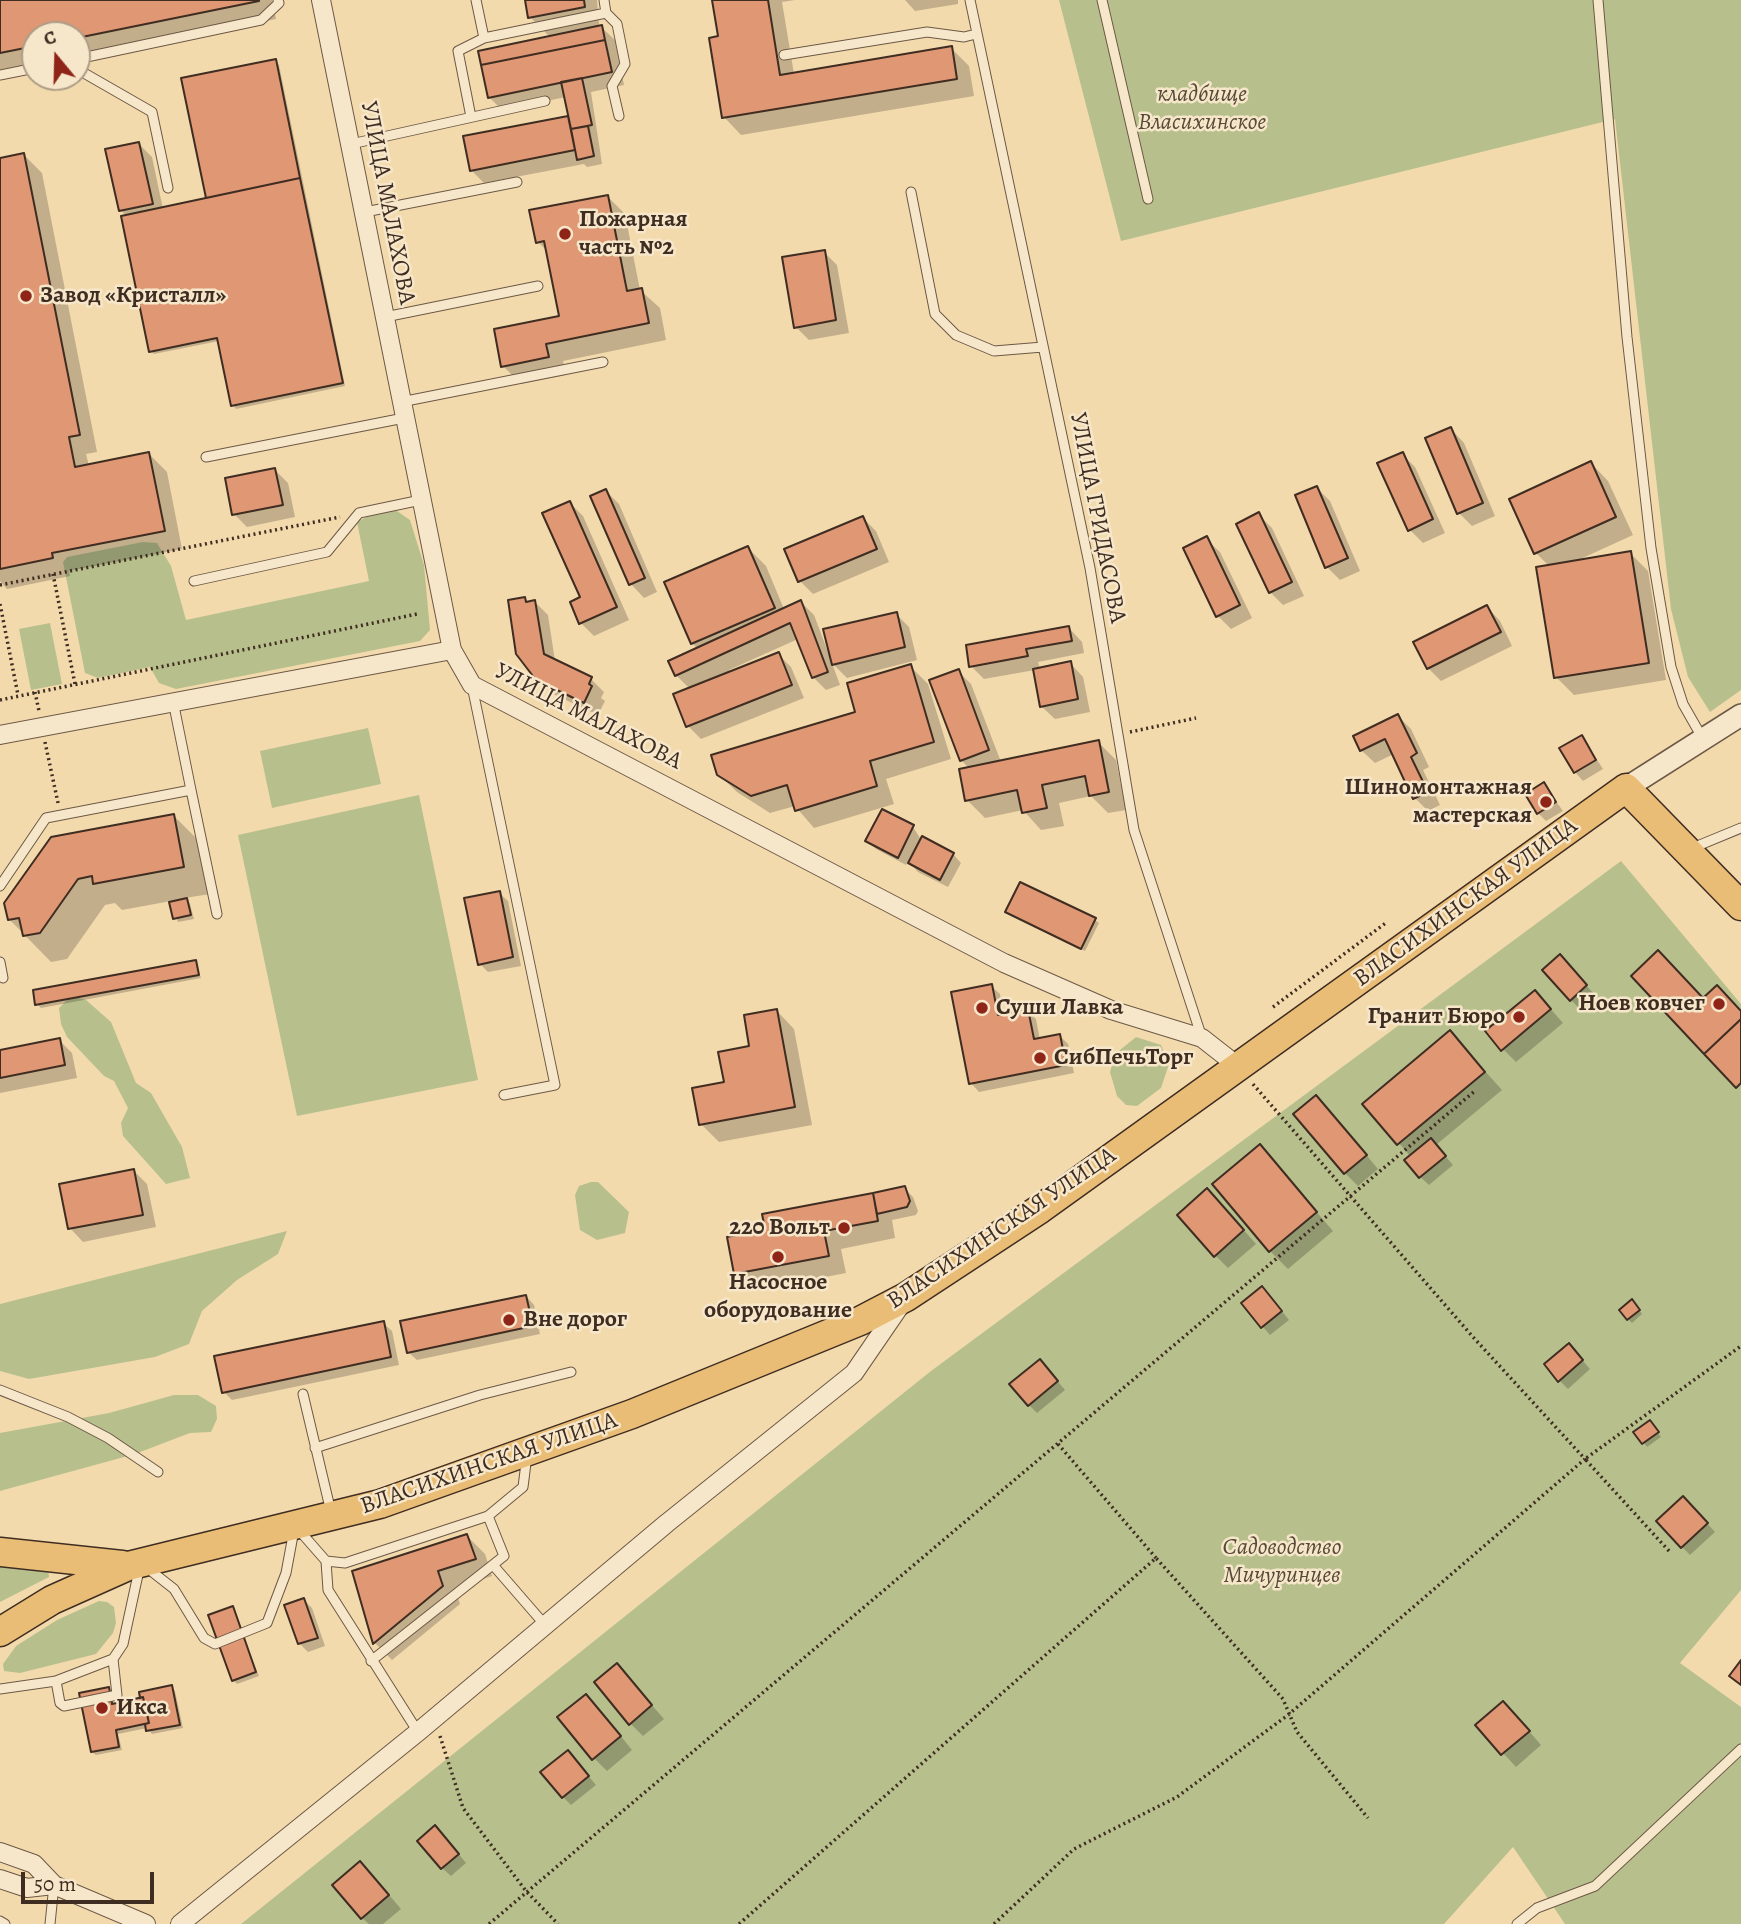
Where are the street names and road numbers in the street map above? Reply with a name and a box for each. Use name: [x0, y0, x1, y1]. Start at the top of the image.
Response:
street label: УЛИЦА МАЛАХОВА: [353, 99, 421, 307]
street label: УЛИЦА ГРИДАСОВА: [1062, 410, 1132, 626]
street label: УЛИЦА МАЛАХОВА: [489, 657, 687, 777]
street label: ВЛАСИХИНСКАЯ УЛИЦА: [1348, 812, 1584, 994]
street label: ВЛАСИХИНСКАЯ УЛИЦА: [882, 1142, 1122, 1316]
street label: ВЛАСИХИНСКАЯ УЛИЦА: [357, 1406, 621, 1522]

